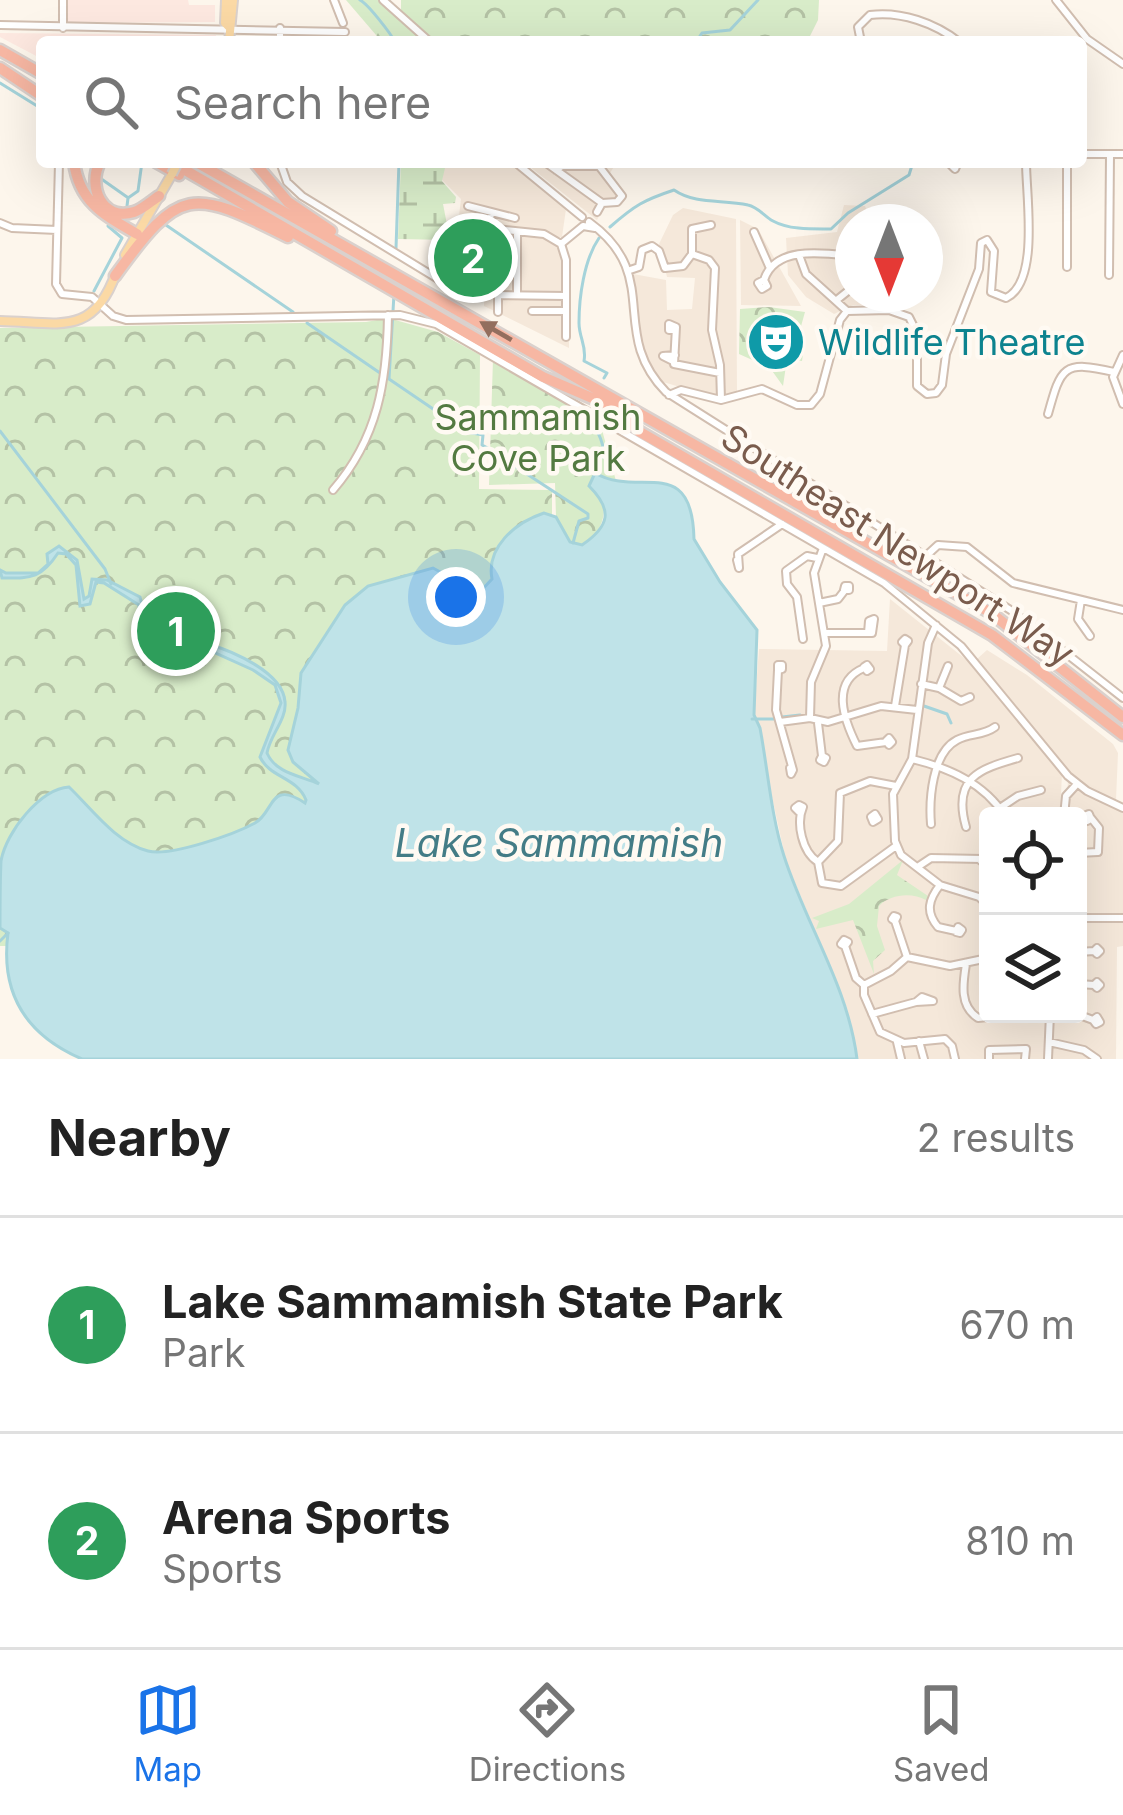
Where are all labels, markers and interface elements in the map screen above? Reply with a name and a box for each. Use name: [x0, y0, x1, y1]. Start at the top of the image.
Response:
search box: [36, 36, 1087, 168]
icon: search: [78, 69, 144, 135]
text: Search here: [174, 75, 431, 130]
north arrow: [835, 204, 943, 312]
pin: 2: [434, 213, 512, 303]
theatre icon: Wildlife Theatre: [745, 311, 807, 373]
place label: Wildlife Theatre: [818, 320, 1086, 364]
one-way arrow: [479, 322, 513, 343]
park label: Sammamish Cove Park: [434, 395, 642, 480]
street label: Southeast Newport Way: [713, 414, 1083, 676]
your location: [426, 567, 486, 627]
pin: 1: [137, 586, 215, 676]
map controls: [979, 807, 1087, 1023]
button: locate: [979, 807, 1087, 915]
water label: Lake Sammamish: [395, 819, 723, 866]
button: layers: [979, 915, 1087, 1023]
text: Nearby: [48, 1107, 231, 1168]
text: 2 results: [917, 1114, 1075, 1161]
text: Lake Sammamish State Park: [162, 1274, 783, 1329]
text: 1: [79, 1301, 95, 1348]
text: 670 m: [960, 1301, 1075, 1348]
text: Park: [162, 1329, 246, 1376]
text: Arena Sports: [162, 1490, 450, 1545]
text: 2: [75, 1517, 99, 1564]
text: 810 m: [965, 1517, 1075, 1564]
text: Sports: [162, 1545, 283, 1592]
tab: Map: [133, 1677, 202, 1789]
tab: Directions: [469, 1677, 626, 1789]
tab: Saved: [893, 1677, 990, 1789]

